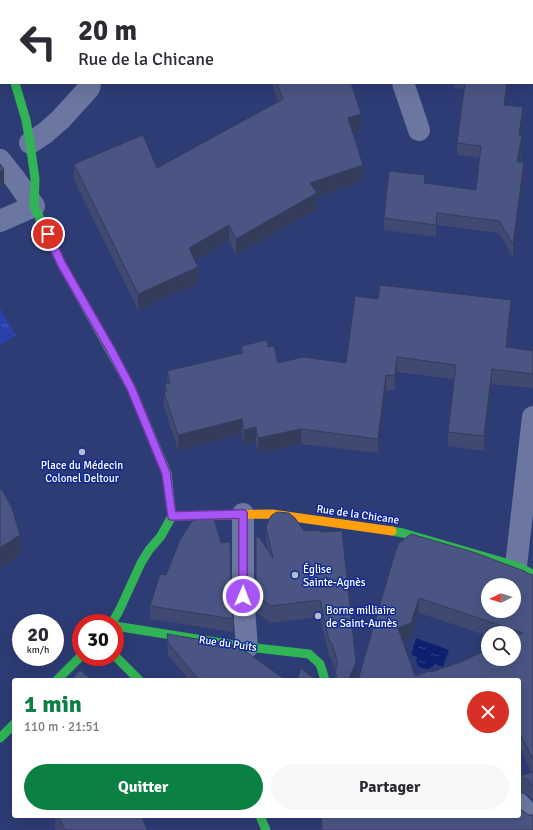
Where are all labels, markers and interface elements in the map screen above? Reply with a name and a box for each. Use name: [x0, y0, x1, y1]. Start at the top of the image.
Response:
text: 20 m: [78, 14, 137, 48]
icon: left: [12, 16, 64, 68]
text: Rue de la Chicane: [78, 48, 214, 70]
pin: [31, 217, 65, 251]
icon: arrive: [37, 223, 59, 245]
marker: Place du Médecin Colonel Deltour: [77, 447, 87, 457]
place label: Place du Médecin Colonel Deltour: [41, 459, 123, 485]
street label: Rue de la Chicane: [316, 502, 400, 527]
place label: Église Sainte-Agnès: [303, 562, 366, 589]
marker: Église Sainte-Agnès: [290, 570, 300, 580]
position arrow: [222, 575, 264, 617]
north arrow: [481, 578, 521, 618]
map controls: [481, 578, 521, 666]
place label: Borne milliaire de Saint-Aunès: [326, 604, 397, 630]
marker: Borne milliaire de Saint-Aunès: [313, 611, 323, 621]
speed limit sign: 30: [72, 614, 124, 666]
text: 20: [27, 622, 49, 647]
button: search: [481, 626, 521, 666]
street label: Rue du Puits: [198, 633, 258, 654]
text: km/h: [27, 644, 49, 656]
text: 1 min: [24, 689, 82, 719]
button: close: [467, 691, 509, 733]
text: 110 m · 21:51: [24, 719, 100, 735]
button: Quitter: [24, 764, 263, 810]
button: Partager: [271, 764, 509, 810]

